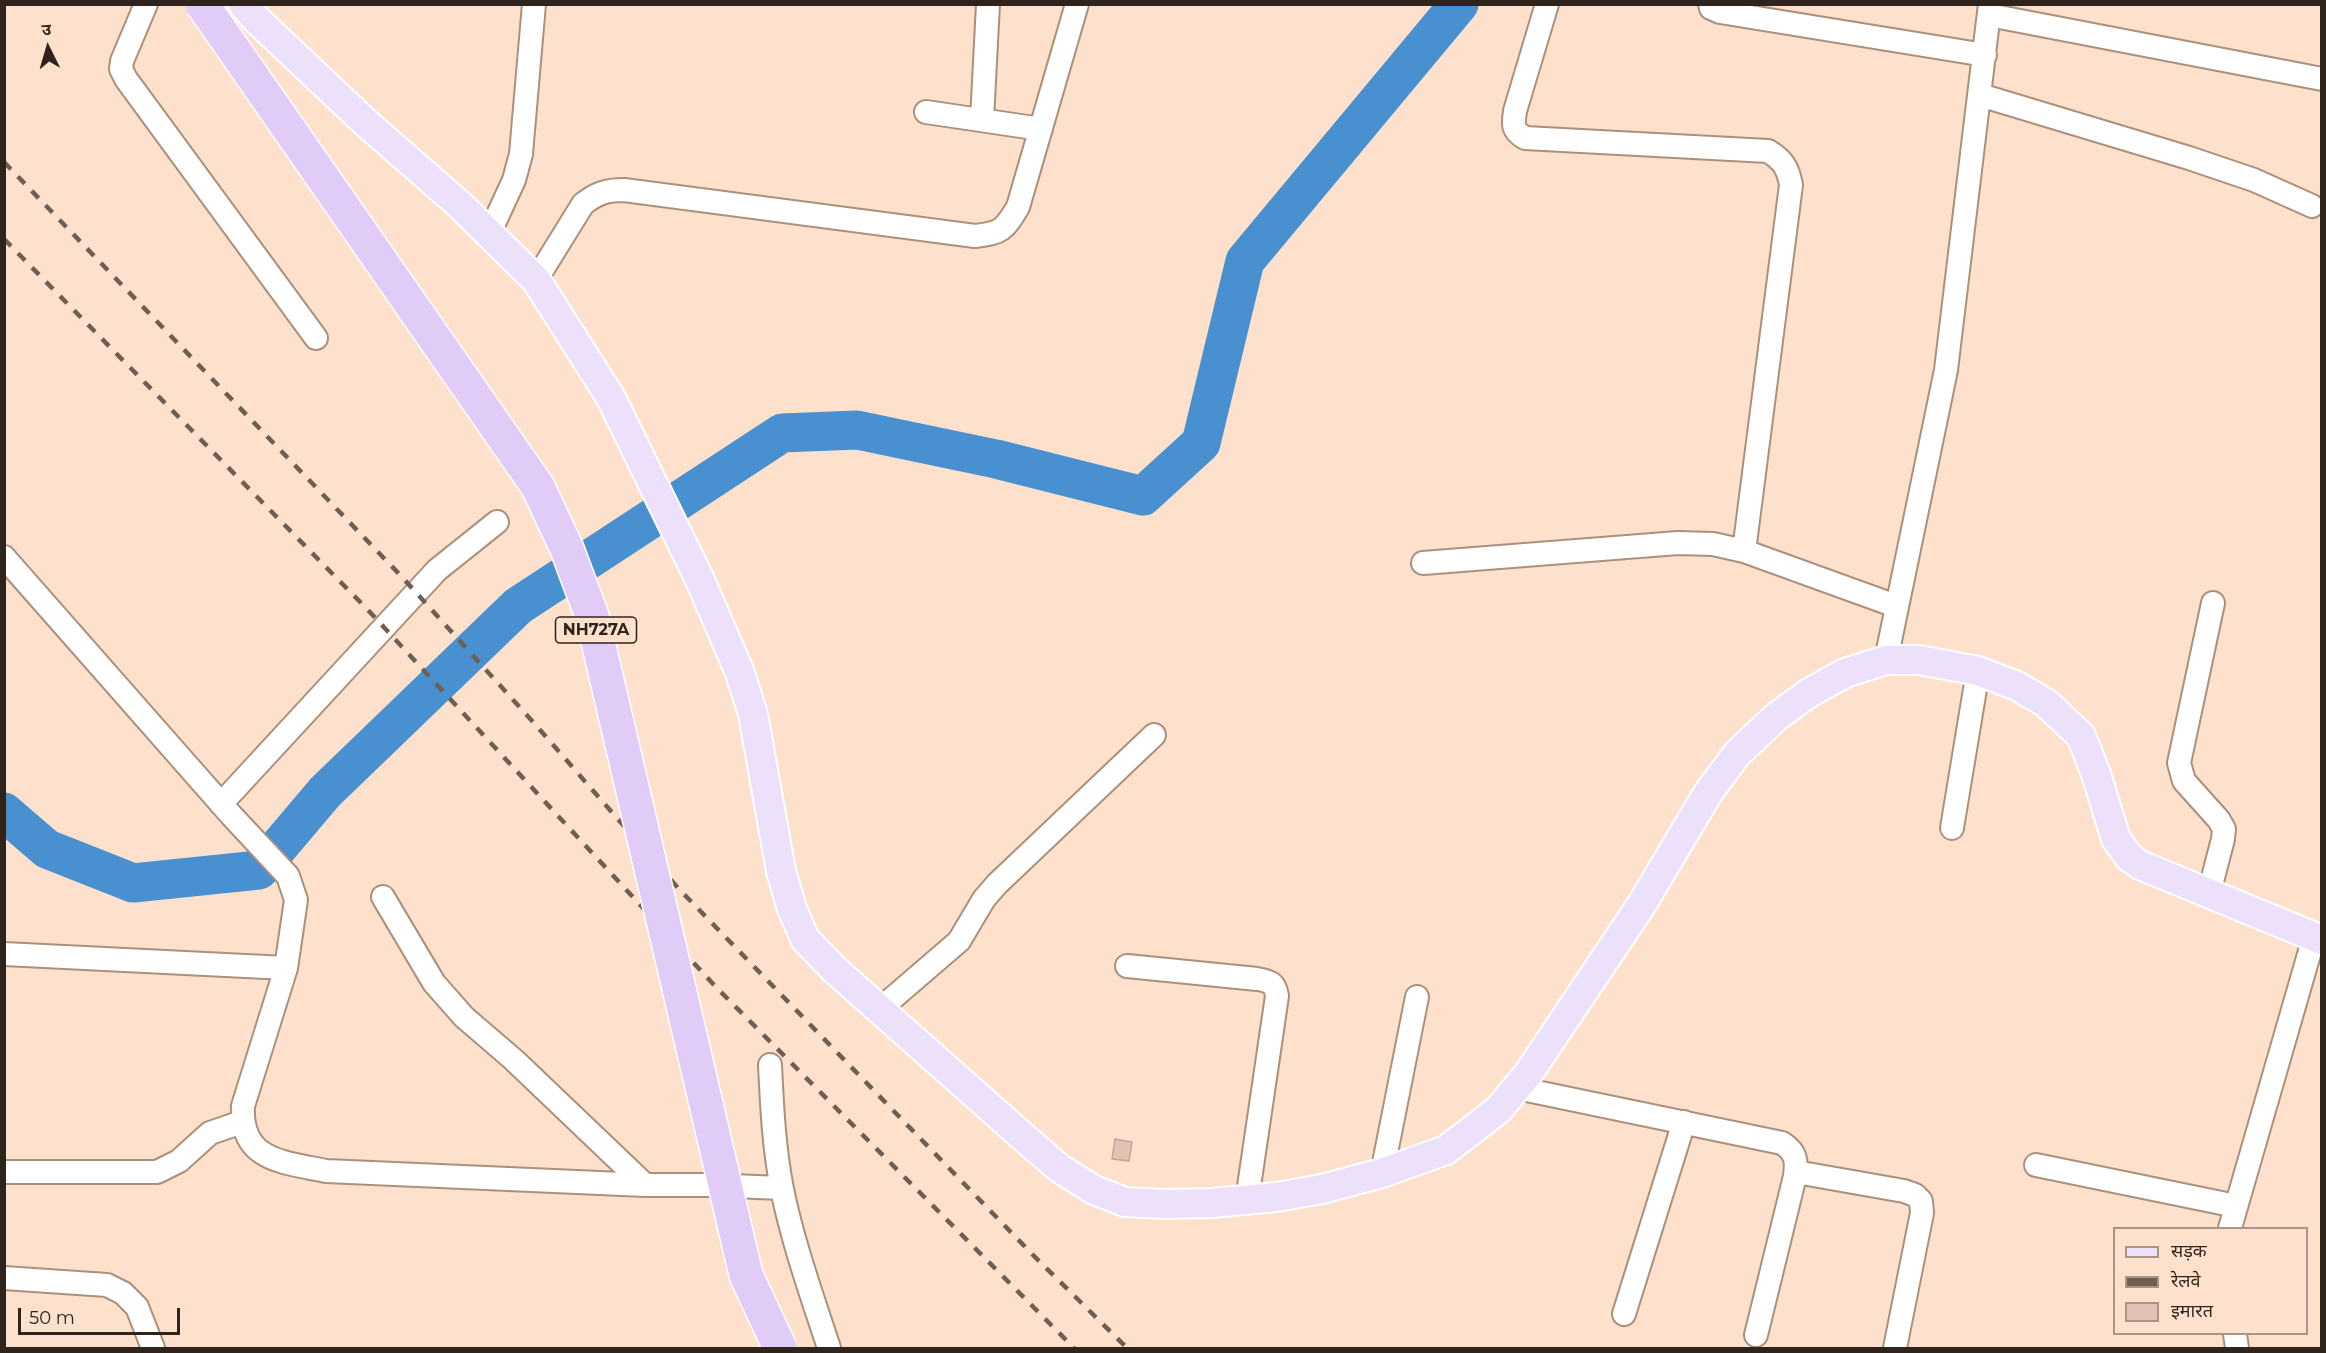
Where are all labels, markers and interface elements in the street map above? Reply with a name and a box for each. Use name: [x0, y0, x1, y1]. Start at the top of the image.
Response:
north arrow: [18, 18, 78, 78]
text: उ: [41, 20, 52, 39]
road number: NH727A: [556, 617, 636, 643]
legend: [2113, 1227, 2308, 1335]
text: सड़क: [2171, 1240, 2207, 1262]
text: रेलवे: [2171, 1270, 2201, 1292]
scale bar: [21, 1296, 183, 1334]
text: इमारत: [2171, 1300, 2213, 1322]
text: 50 m: [29, 1307, 75, 1329]

